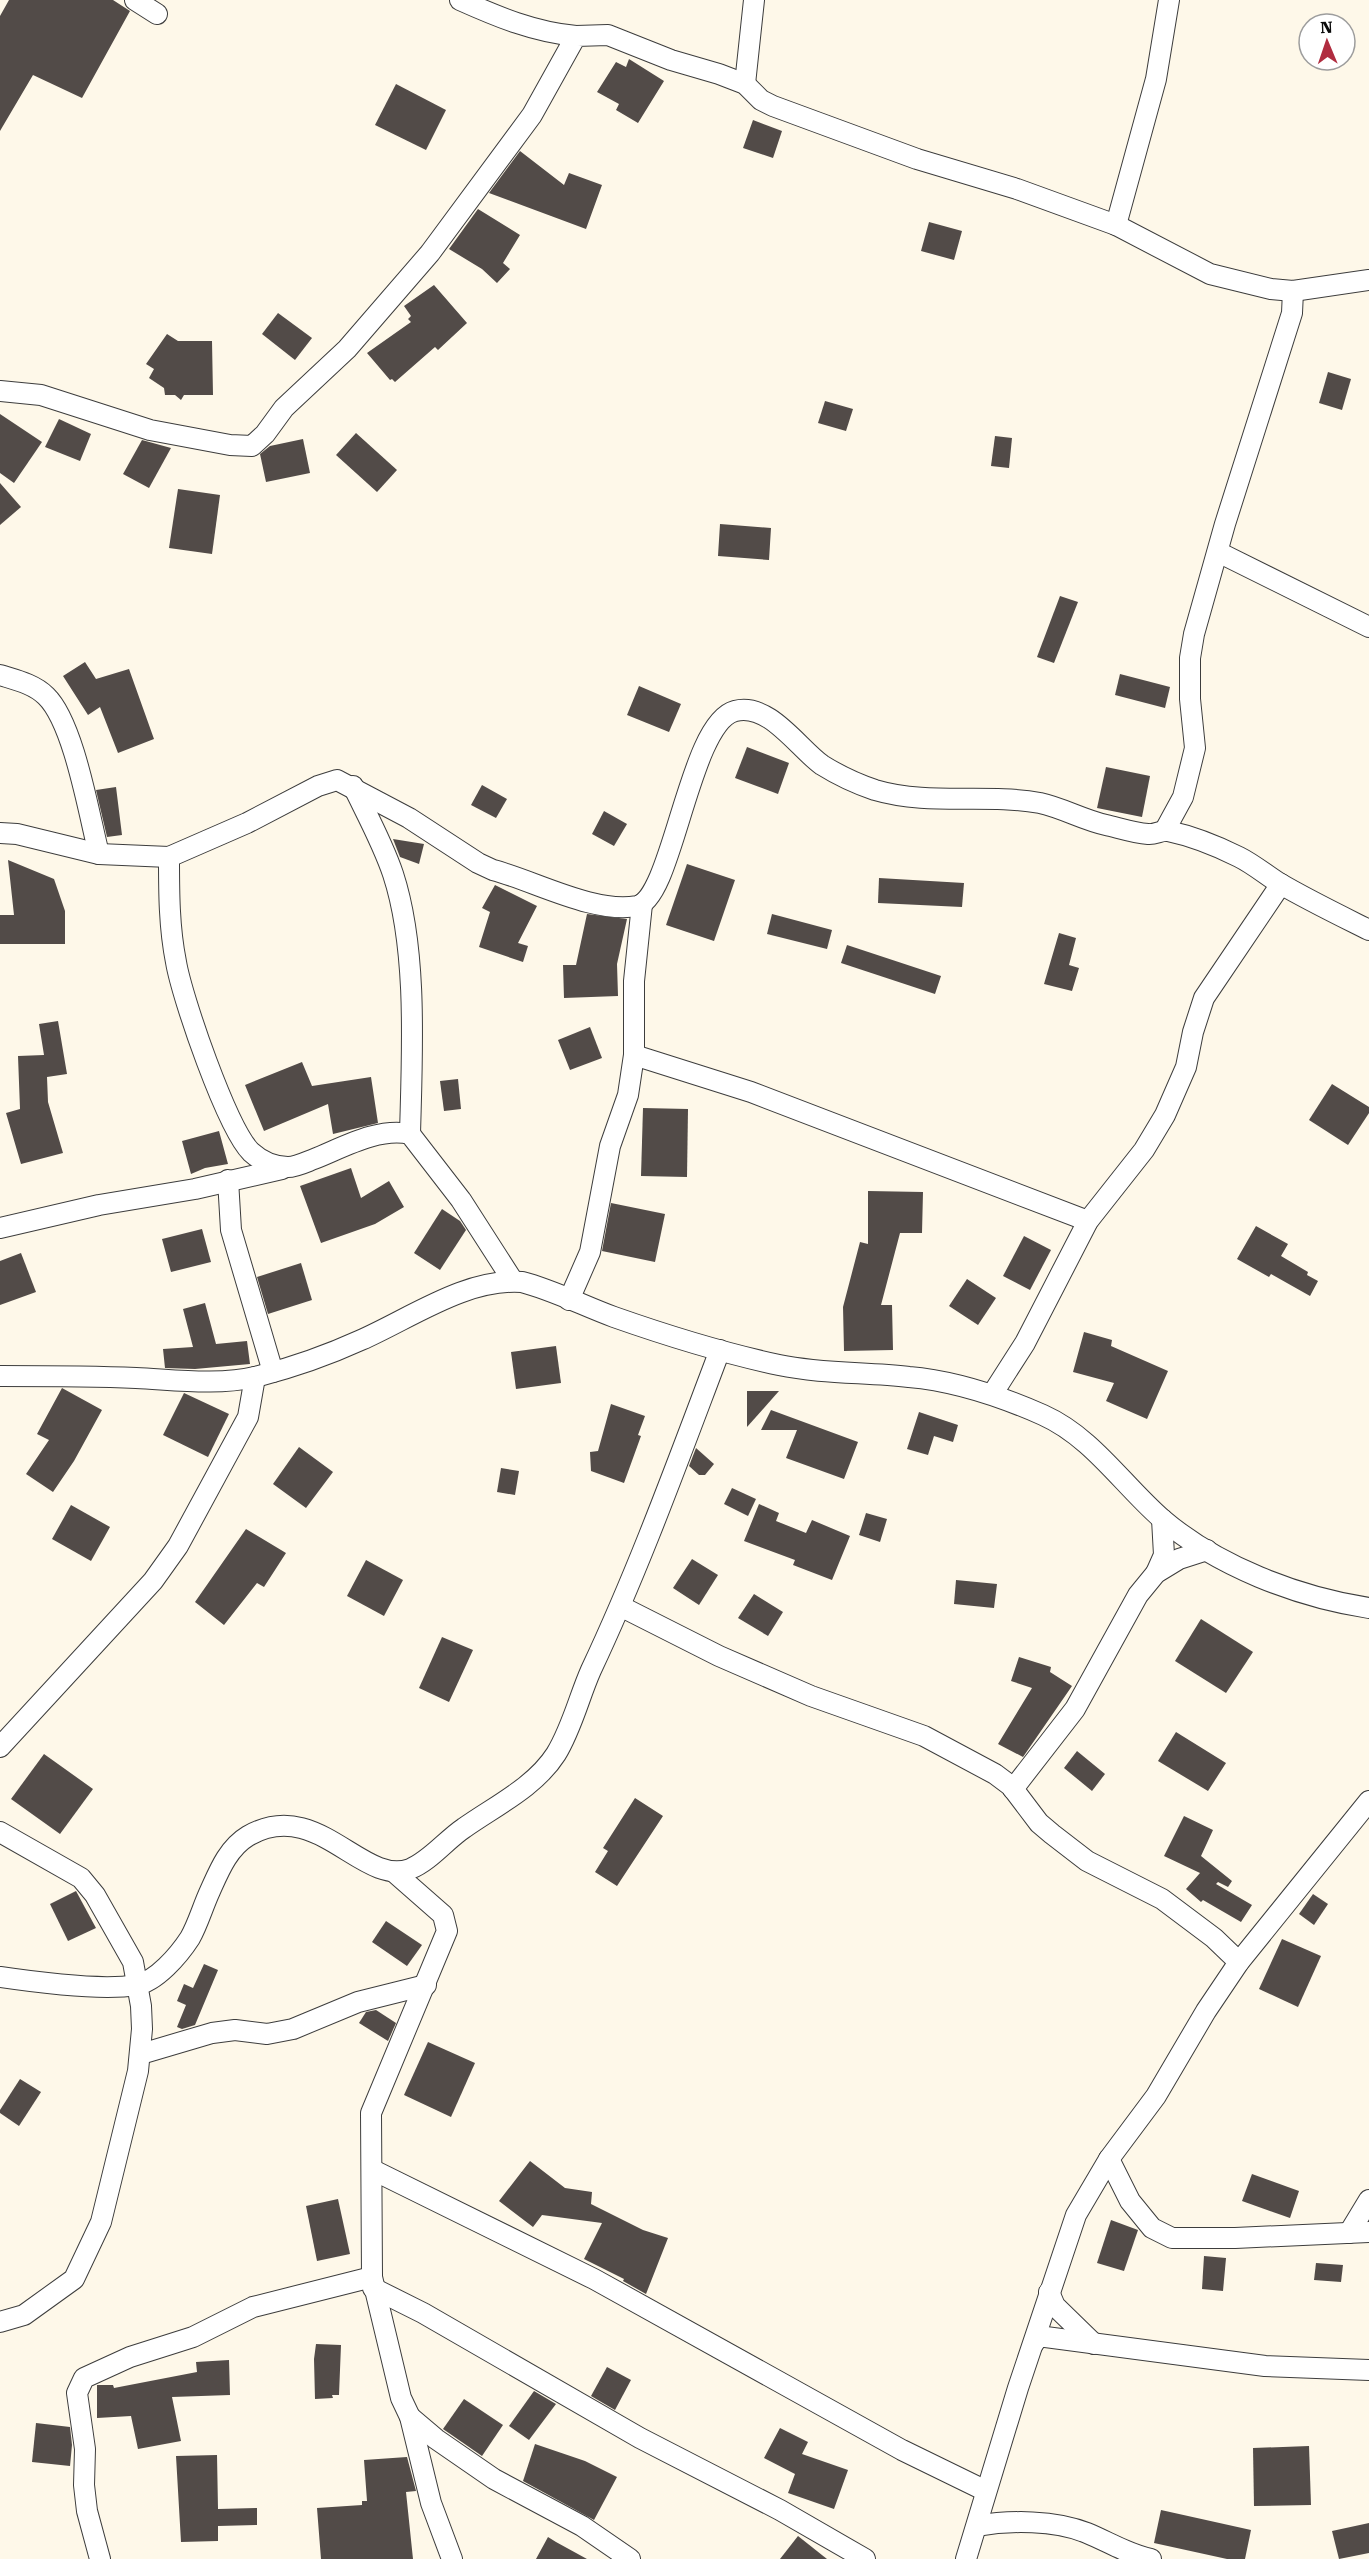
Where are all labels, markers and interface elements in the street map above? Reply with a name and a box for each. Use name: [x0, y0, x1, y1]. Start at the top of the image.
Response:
north arrow: [1297, 12, 1357, 72]
text: N: [1320, 18, 1333, 37]

